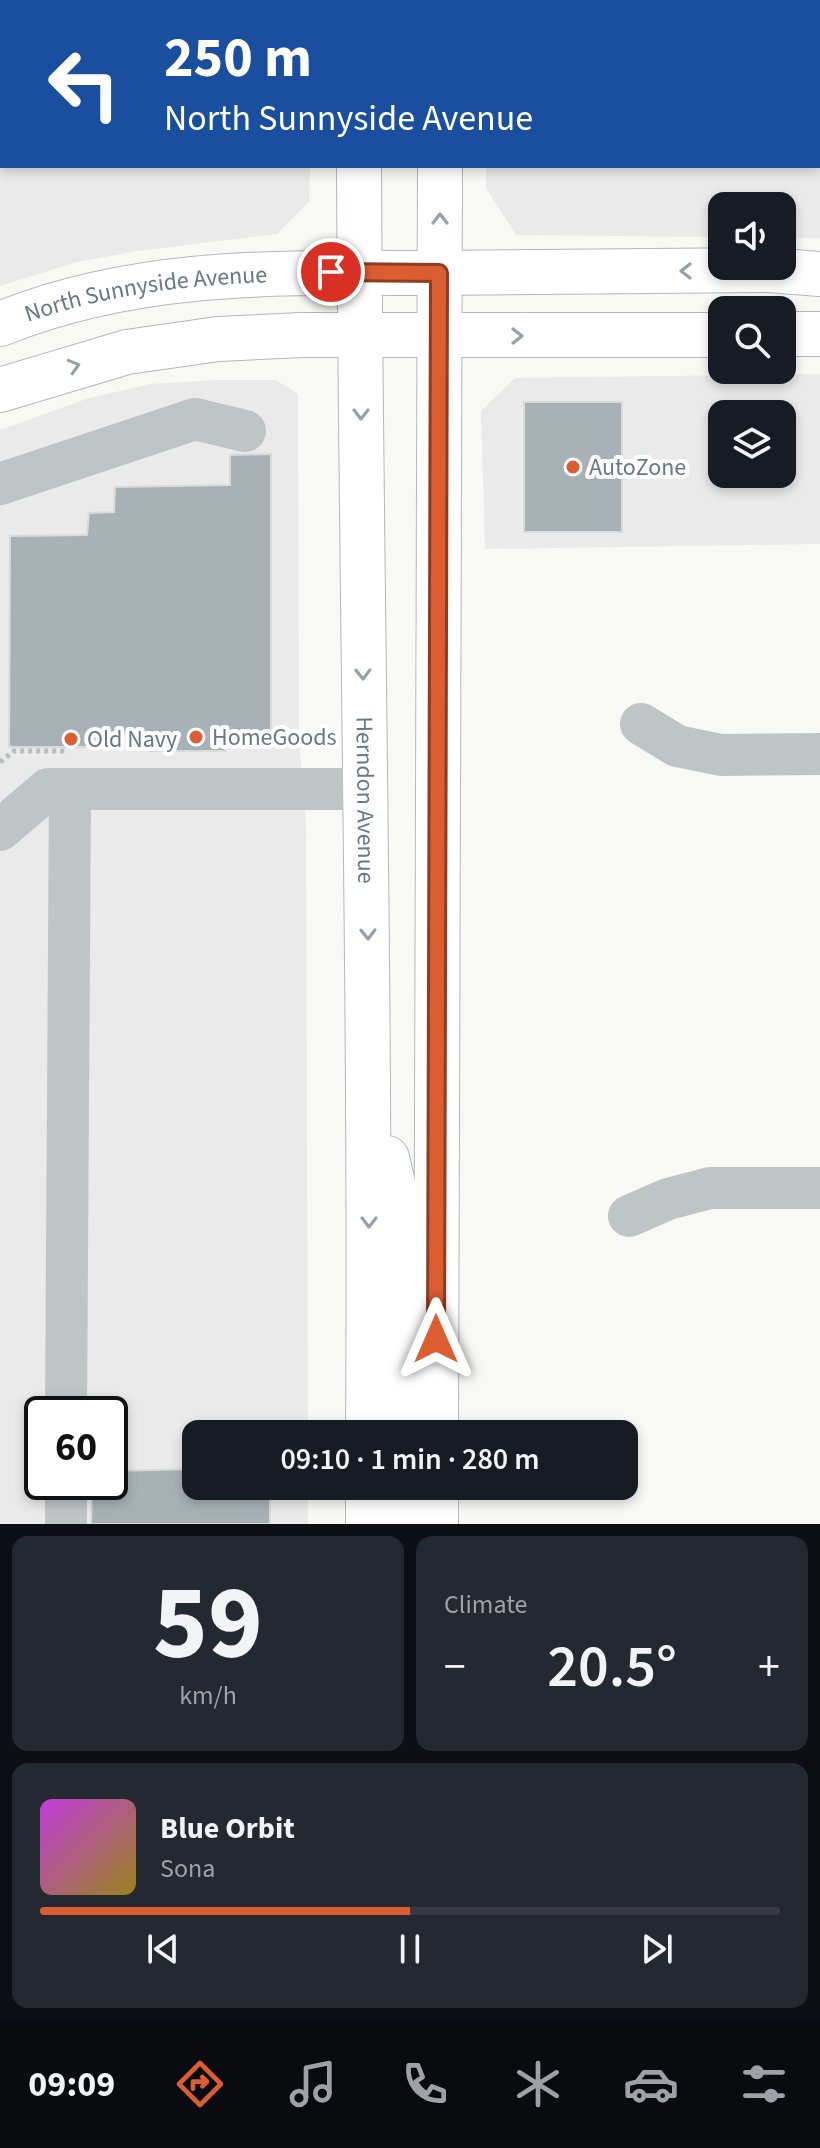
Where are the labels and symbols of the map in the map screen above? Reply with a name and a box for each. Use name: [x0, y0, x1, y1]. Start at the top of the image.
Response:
one-way arrow: [431, 212, 449, 225]
pin: [297, 238, 365, 306]
street label: North Sunnyside Avenue: [20, 257, 268, 331]
one-way arrow: [679, 262, 692, 280]
one-way arrow: [511, 327, 524, 345]
one-way arrow: [67, 359, 80, 375]
one-way arrow: [352, 408, 370, 421]
place label: AutoZone: [589, 450, 686, 485]
marker: AutoZone: [564, 458, 582, 476]
one-way arrow: [354, 668, 371, 681]
street label: Herndon Avenue: [347, 716, 384, 884]
place label: HomeGoods: [212, 720, 337, 755]
place label: Old Navy: [87, 722, 177, 757]
marker: HomeGoods: [187, 728, 205, 746]
marker: Old Navy: [62, 730, 80, 748]
one-way arrow: [359, 928, 377, 941]
one-way arrow: [360, 1216, 378, 1229]
position arrow: [394, 1297, 478, 1381]
speed limit sign: 60: [24, 1396, 128, 1500]

